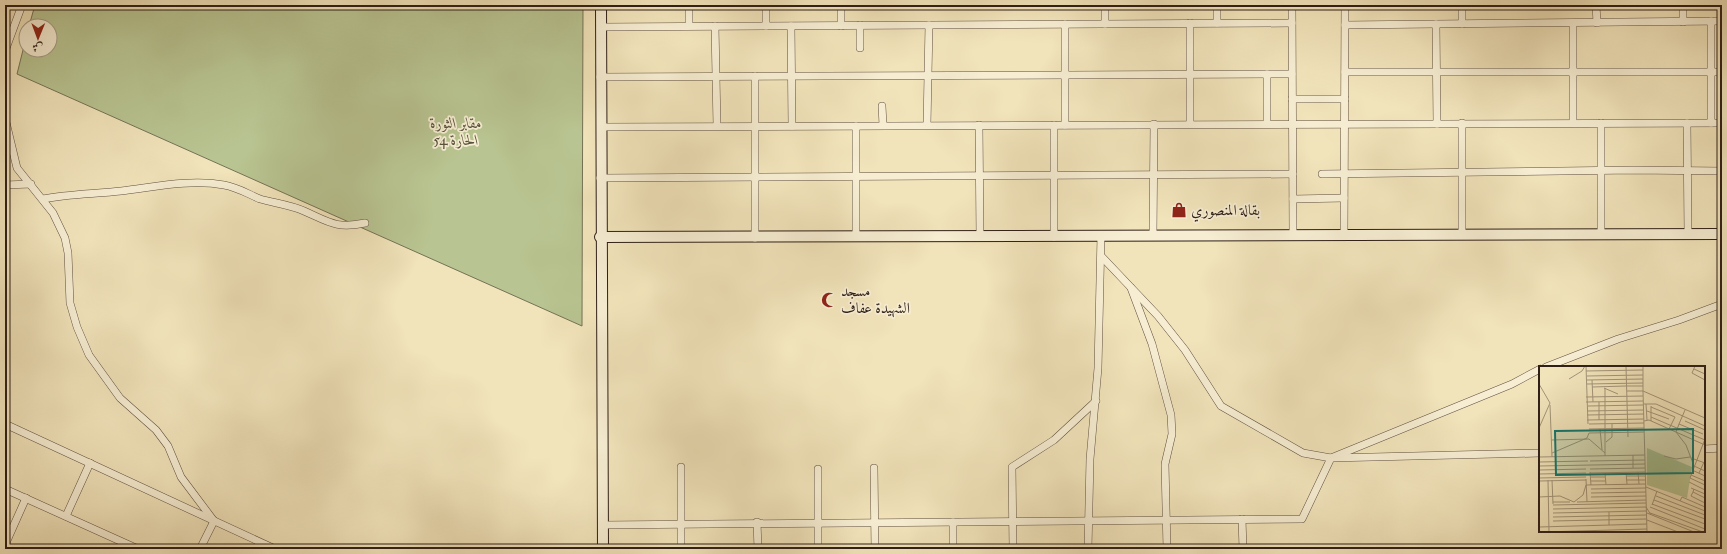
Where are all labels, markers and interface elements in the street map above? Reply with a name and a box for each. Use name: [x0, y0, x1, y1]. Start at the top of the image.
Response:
north arrow: [18, 18, 58, 58]
text: ش: [32, 41, 43, 54]
park label: مقابر الثورة الحارة 54: [429, 114, 482, 150]
shop icon: بقالة المنصوري: [1170, 201, 1188, 219]
place label: بقالة المنصوري: [1191, 201, 1260, 222]
place label: مسجد الشهيدة عفاف: [841, 282, 910, 318]
mosque icon: مسجد الشهيدة عفاف: [820, 291, 838, 309]
inset map: [1539, 366, 1705, 532]

